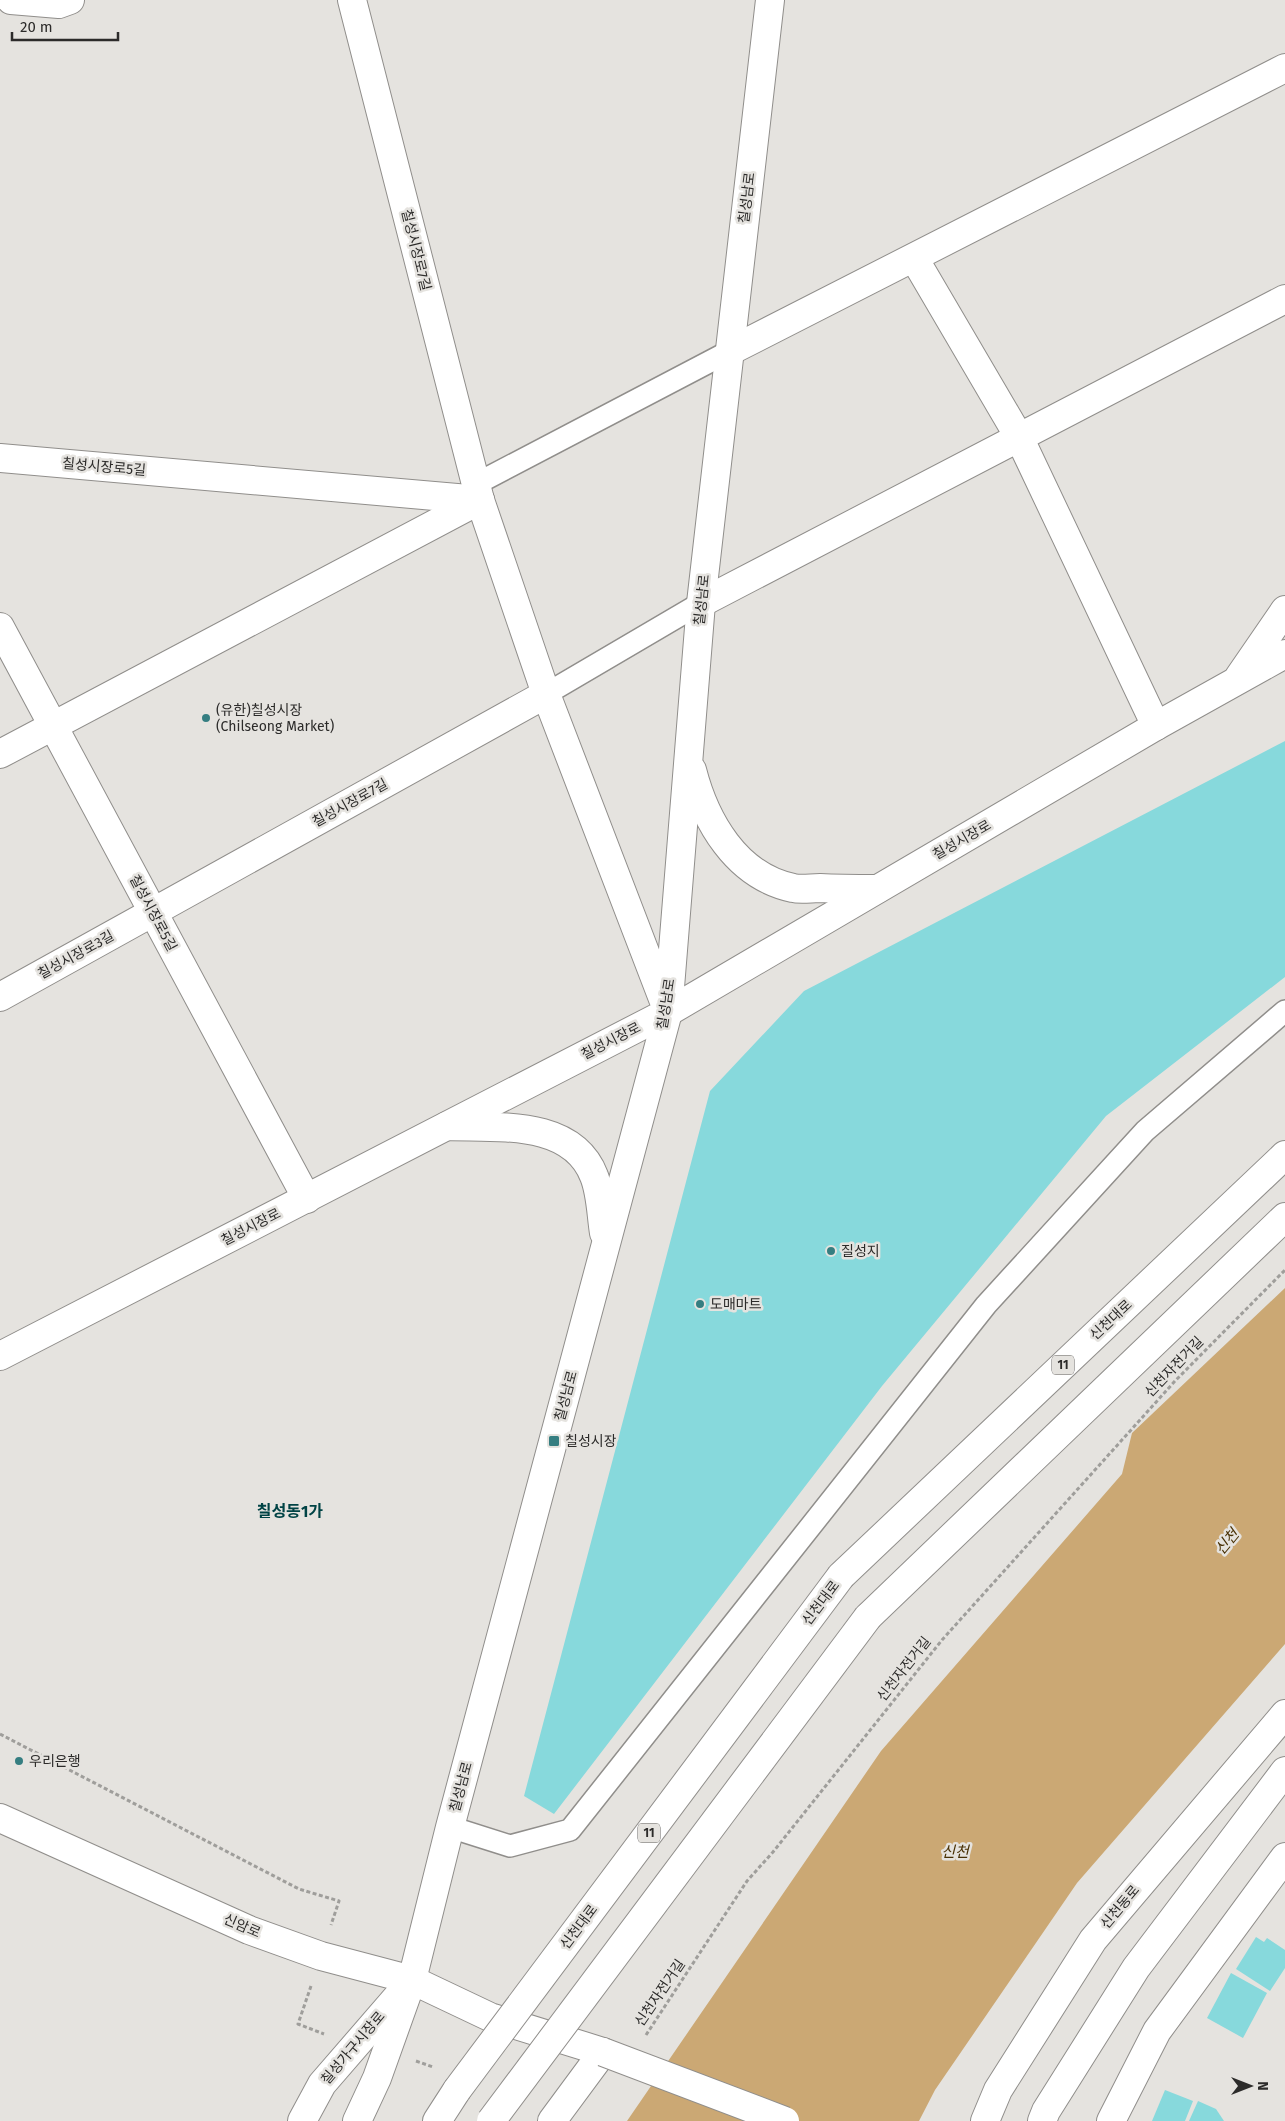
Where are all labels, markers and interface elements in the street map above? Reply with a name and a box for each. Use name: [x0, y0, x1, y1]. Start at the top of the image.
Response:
scale bar: [12, 10, 119, 42]
text: 20 m: [20, 18, 53, 36]
street label: 칠성남로: [735, 171, 759, 225]
street label: 칠성시장로7길: [398, 207, 434, 293]
street label: 칠성시장로5길: [61, 455, 147, 479]
street label: 칠성남로: [691, 573, 713, 627]
place label: (유한)칠성시장 (Chilseong Market): [216, 702, 334, 735]
marker: (유한)칠성시장 (Chilseong Market): [200, 712, 212, 724]
street label: 칠성시장로7길: [309, 775, 391, 831]
street label: 칠성시장로: [930, 816, 994, 863]
street label: 칠성시장로5길: [126, 872, 180, 954]
street label: 칠성시장로3길: [35, 927, 117, 983]
street label: 칠성남로: [654, 977, 678, 1031]
street label: 칠성시장로: [578, 1019, 644, 1063]
street label: 칠성시장로: [218, 1205, 284, 1249]
place label: 질성지: [841, 1243, 880, 1260]
marker: 질성지: [825, 1245, 837, 1257]
place label: 도매마트: [710, 1296, 762, 1313]
street label: 신천대로: [1086, 1296, 1136, 1344]
marker: 도매마트: [694, 1298, 706, 1310]
street label: 신천자전거길: [1141, 1333, 1207, 1401]
road number: 11: [1052, 1356, 1074, 1374]
street label: 칠성남로: [551, 1369, 581, 1423]
place label: 칠성시장: [565, 1433, 617, 1450]
marker: 칠성시장: [547, 1434, 561, 1448]
district label: 칠성동1가: [257, 1502, 323, 1521]
water label: 신천: [1211, 1524, 1244, 1558]
street label: 신천대로: [799, 1577, 843, 1629]
street label: 신천자전거길: [874, 1633, 934, 1705]
place label: 우리은행: [29, 1753, 81, 1770]
marker: 우리은행: [13, 1755, 25, 1767]
street label: 칠성남로: [446, 1760, 476, 1814]
road number: 11: [638, 1824, 660, 1842]
water label: 신천: [941, 1843, 971, 1861]
street label: 신천동로: [1097, 1882, 1143, 1932]
street label: 신천대로: [557, 1901, 601, 1953]
street label: 신암로: [221, 1911, 263, 1941]
street label: 신천자전거길: [631, 1956, 689, 2030]
street label: 칠성가구시장로: [318, 2008, 389, 2088]
north arrow: [1225, 2061, 1275, 2111]
text: N: [1254, 2081, 1271, 2091]

